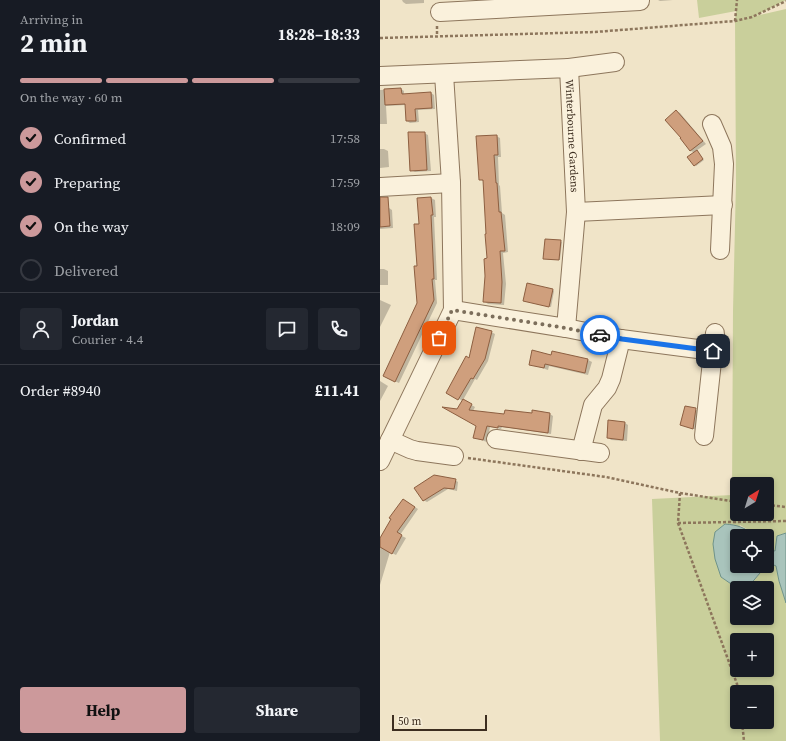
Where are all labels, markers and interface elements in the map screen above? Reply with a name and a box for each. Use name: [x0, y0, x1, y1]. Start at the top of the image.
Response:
text: Arriving in: [20, 11, 83, 28]
text: 18:28–18:33: [278, 24, 360, 45]
text: 2 min: [20, 25, 87, 61]
street label: Winterbourne Gardens: [562, 79, 583, 193]
text: On the way · 60 m: [20, 89, 122, 106]
icon: check: [20, 127, 42, 149]
text: Confirmed: [54, 128, 126, 149]
text: 17:58: [330, 130, 360, 147]
icon: check: [20, 171, 42, 193]
text: Preparing: [54, 172, 120, 193]
text: 17:59: [330, 174, 360, 191]
icon: check: [20, 215, 42, 237]
text: On the way: [54, 216, 129, 237]
text: 18:09: [330, 218, 360, 235]
text: Delivered: [54, 260, 118, 281]
button: person: [20, 308, 62, 350]
button: chat: [266, 308, 308, 350]
button: phone: [318, 308, 360, 350]
text: Jordan: [72, 310, 119, 331]
courier: [580, 315, 620, 355]
pin: [422, 321, 456, 355]
icon: car: [589, 324, 611, 346]
icon: bag: [428, 327, 450, 349]
text: Courier · 4.4: [72, 331, 143, 348]
pin: [696, 334, 730, 368]
icon: home: [702, 340, 724, 362]
text: Order #8940: [20, 380, 101, 401]
text: £11.41: [315, 380, 360, 401]
north arrow: [730, 477, 774, 521]
map controls: [730, 477, 774, 729]
button: locate: [730, 529, 774, 573]
button: layers: [730, 581, 774, 625]
button: +: [730, 633, 774, 677]
button: −: [730, 685, 774, 729]
button: Help: [20, 687, 186, 733]
button: Share: [194, 687, 360, 733]
scale bar: [392, 713, 487, 732]
text: 50 m: [398, 714, 421, 729]

